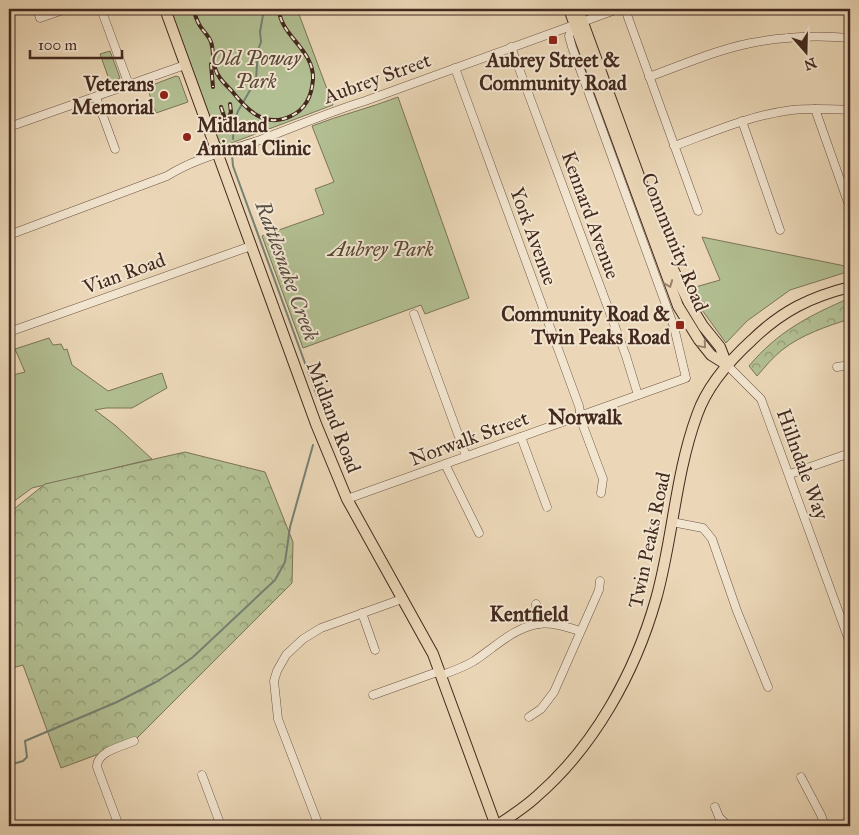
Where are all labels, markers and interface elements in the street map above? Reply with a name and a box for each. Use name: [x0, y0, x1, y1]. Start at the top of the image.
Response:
scale bar: [30, 28, 122, 60]
north arrow: [782, 28, 832, 78]
marker: Aubrey Street & Community Road: [547, 34, 559, 46]
text: 100 m: [38, 36, 78, 54]
park label: Old Poway Park: [211, 46, 302, 93]
street label: Aubrey Street: [319, 47, 434, 109]
place label: Aubrey Street & Community Road: [479, 48, 628, 96]
text: N: [802, 54, 819, 74]
place label: Veterans Memorial: [72, 72, 155, 119]
marker: Veterans Memorial: [158, 89, 170, 101]
place label: Midland Animal Clinic: [195, 113, 312, 160]
marker: Midland Animal Clinic: [181, 131, 193, 143]
street label: Kennard Avenue: [557, 148, 625, 282]
street label: Community Road: [636, 169, 714, 315]
street label: York Avenue: [505, 184, 563, 288]
water label: Rattlesnake Creek: [249, 196, 325, 345]
park label: Aubrey Park: [326, 237, 434, 261]
street label: Vian Road: [79, 247, 168, 299]
one-way arrow: [663, 279, 673, 288]
place label: Community Road & Twin Peaks Road: [501, 302, 671, 349]
marker: Community Road & Twin Peaks Road: [674, 319, 686, 331]
one-way arrow: [697, 339, 705, 348]
street label: Midland Road: [302, 358, 366, 476]
district label: Norwalk: [548, 404, 623, 430]
street label: Norwalk Street: [406, 405, 532, 471]
street label: Hillndale Way: [772, 405, 834, 523]
street label: Twin Peaks Road: [623, 470, 675, 610]
district label: Kentfield: [489, 601, 569, 627]

